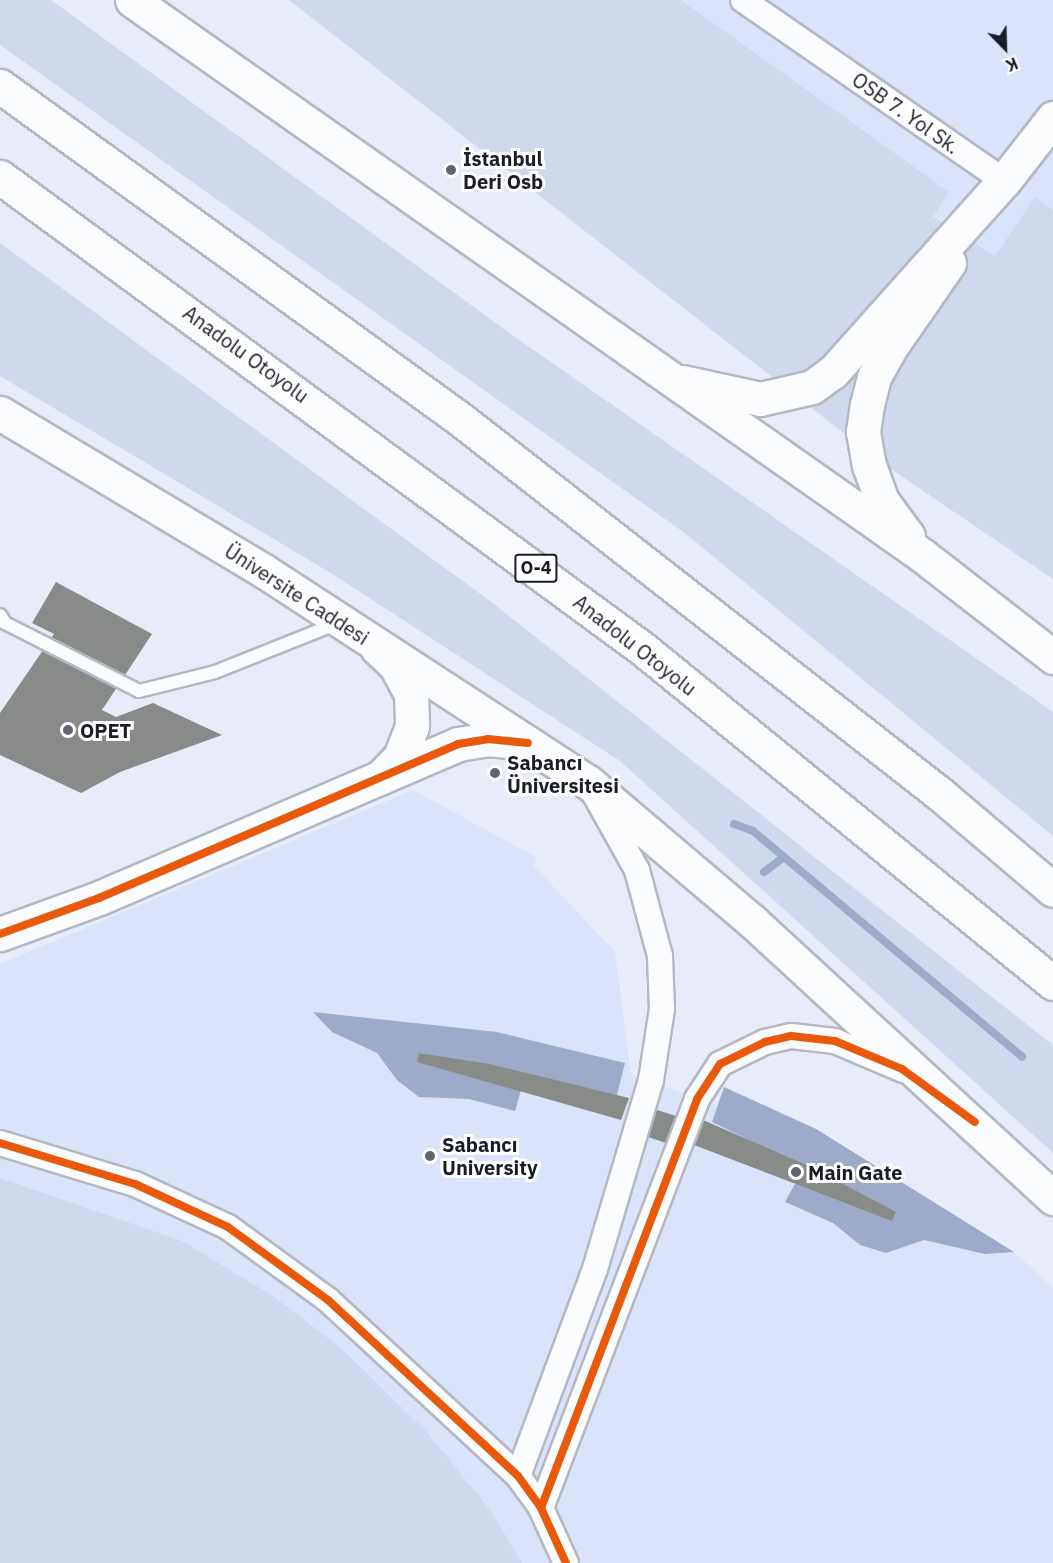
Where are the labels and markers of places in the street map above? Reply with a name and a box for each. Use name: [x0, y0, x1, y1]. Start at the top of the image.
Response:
place label: İstanbul Deri Osb: [463, 146, 543, 193]
marker: İstanbul Deri Osb: [444, 163, 458, 177]
place label: OPET: [80, 718, 131, 742]
marker: OPET: [61, 723, 75, 737]
place label: Sabancı Üniversitesi: [507, 750, 619, 797]
marker: Sabancı Üniversitesi: [488, 766, 502, 780]
place label: Sabancı University: [442, 1132, 538, 1179]
marker: Sabancı University: [423, 1149, 437, 1163]
place label: Main Gate: [808, 1160, 903, 1184]
marker: Main Gate: [789, 1165, 803, 1179]

